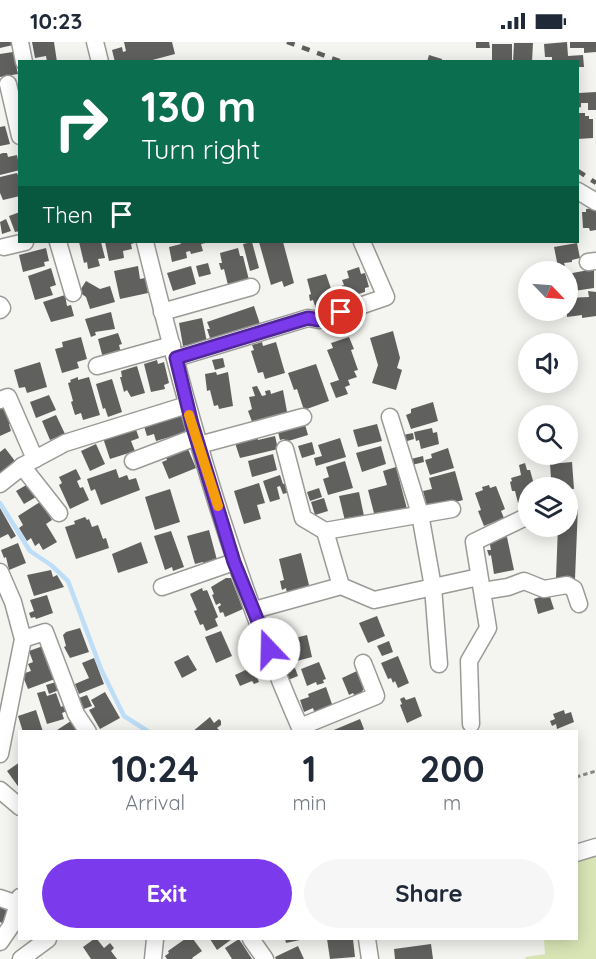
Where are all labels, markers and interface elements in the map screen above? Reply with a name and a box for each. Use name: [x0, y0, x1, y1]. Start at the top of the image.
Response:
text: 10:23: [30, 7, 82, 35]
text: 130 m: [141, 80, 256, 133]
icon: right: [42, 84, 120, 162]
text: Turn right: [141, 132, 260, 166]
icon: arrive: [105, 198, 138, 231]
text: Then: [42, 201, 93, 229]
north arrow: [518, 261, 578, 321]
map controls: [518, 261, 578, 537]
pin: [315, 286, 366, 337]
icon: arrive: [324, 295, 357, 328]
button: sound: [518, 333, 578, 393]
button: search: [518, 405, 578, 465]
button: layers: [518, 477, 578, 537]
position arrow: [237, 617, 301, 681]
text: 10:24: [111, 746, 199, 791]
text: 1: [302, 746, 316, 791]
text: 200: [420, 746, 485, 791]
text: Arrival: [125, 790, 185, 815]
text: min: [292, 790, 326, 815]
text: m: [443, 790, 461, 815]
button: Exit: [42, 859, 292, 928]
button: Share: [304, 859, 554, 928]

